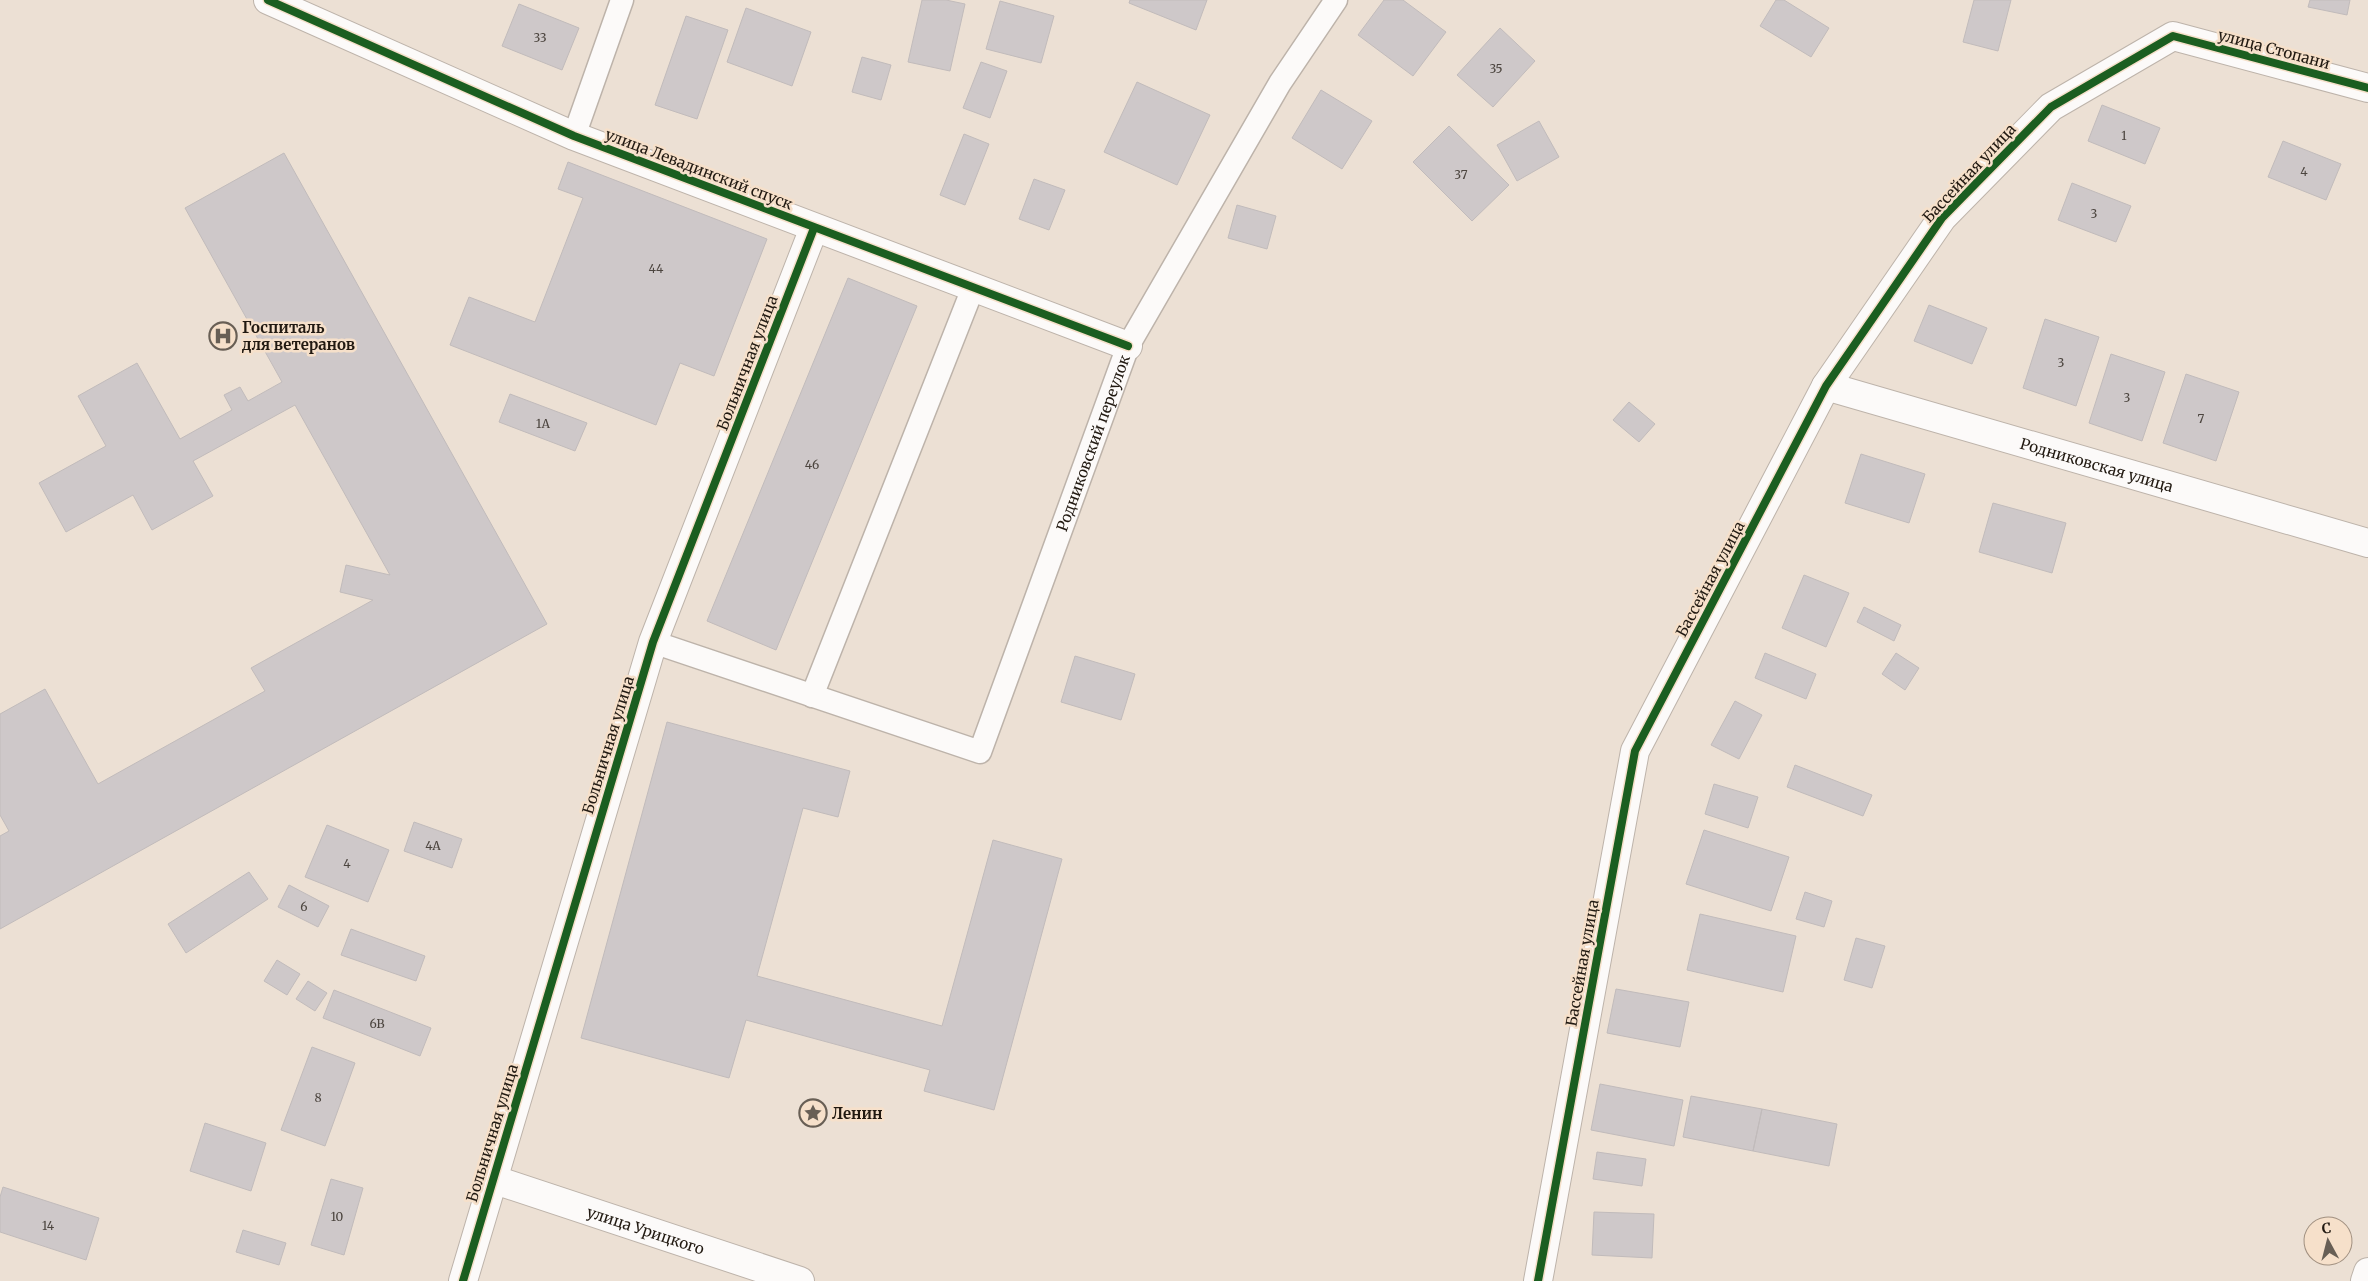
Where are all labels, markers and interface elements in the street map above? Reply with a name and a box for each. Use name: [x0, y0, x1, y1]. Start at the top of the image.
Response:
street label: улица Стопани: [2216, 25, 2332, 73]
house number: 33: [533, 30, 547, 45]
house number: 35: [1489, 61, 1503, 76]
street label: Бассейная улица: [1918, 120, 2020, 226]
street label: улица Левадинский спуск: [602, 124, 796, 214]
house number: 1: [2121, 128, 2127, 143]
house number: 4: [2300, 164, 2308, 179]
house number: 37: [1454, 167, 1468, 182]
house number: 3: [2091, 206, 2098, 221]
house number: 44: [649, 261, 664, 276]
street label: Больничная улица: [712, 293, 782, 433]
place label: Госпиталь для ветеранов: [241, 318, 355, 354]
hospital icon: Госпиталь для ветеранов: [208, 321, 238, 351]
street label: Родниковский переулок: [1052, 352, 1134, 534]
house number: 3: [2058, 355, 2065, 370]
house number: 3: [2124, 390, 2131, 405]
house number: 7: [2198, 411, 2205, 426]
house number: 1А: [536, 416, 551, 431]
street label: Родниковская улица: [2018, 433, 2176, 496]
house number: 46: [805, 457, 819, 472]
street label: Бассейная улица: [1671, 518, 1749, 640]
street label: Больничная улица: [578, 674, 638, 816]
house number: 4А: [425, 838, 441, 853]
house number: 4: [343, 856, 351, 871]
street label: Бассейная улица: [1561, 898, 1603, 1028]
house number: 6: [300, 899, 308, 914]
house number: 6В: [369, 1016, 385, 1031]
street label: Больничная улица: [462, 1062, 522, 1204]
house number: 8: [314, 1090, 322, 1105]
place icon: Ленин: [798, 1098, 828, 1128]
place label: Ленин: [832, 1104, 883, 1123]
street label: улица Урицкого: [585, 1202, 707, 1258]
house number: 10: [331, 1209, 344, 1224]
north arrow: [2303, 1216, 2353, 1266]
house number: 14: [42, 1218, 55, 1233]
text: С: [2321, 1219, 2332, 1238]

